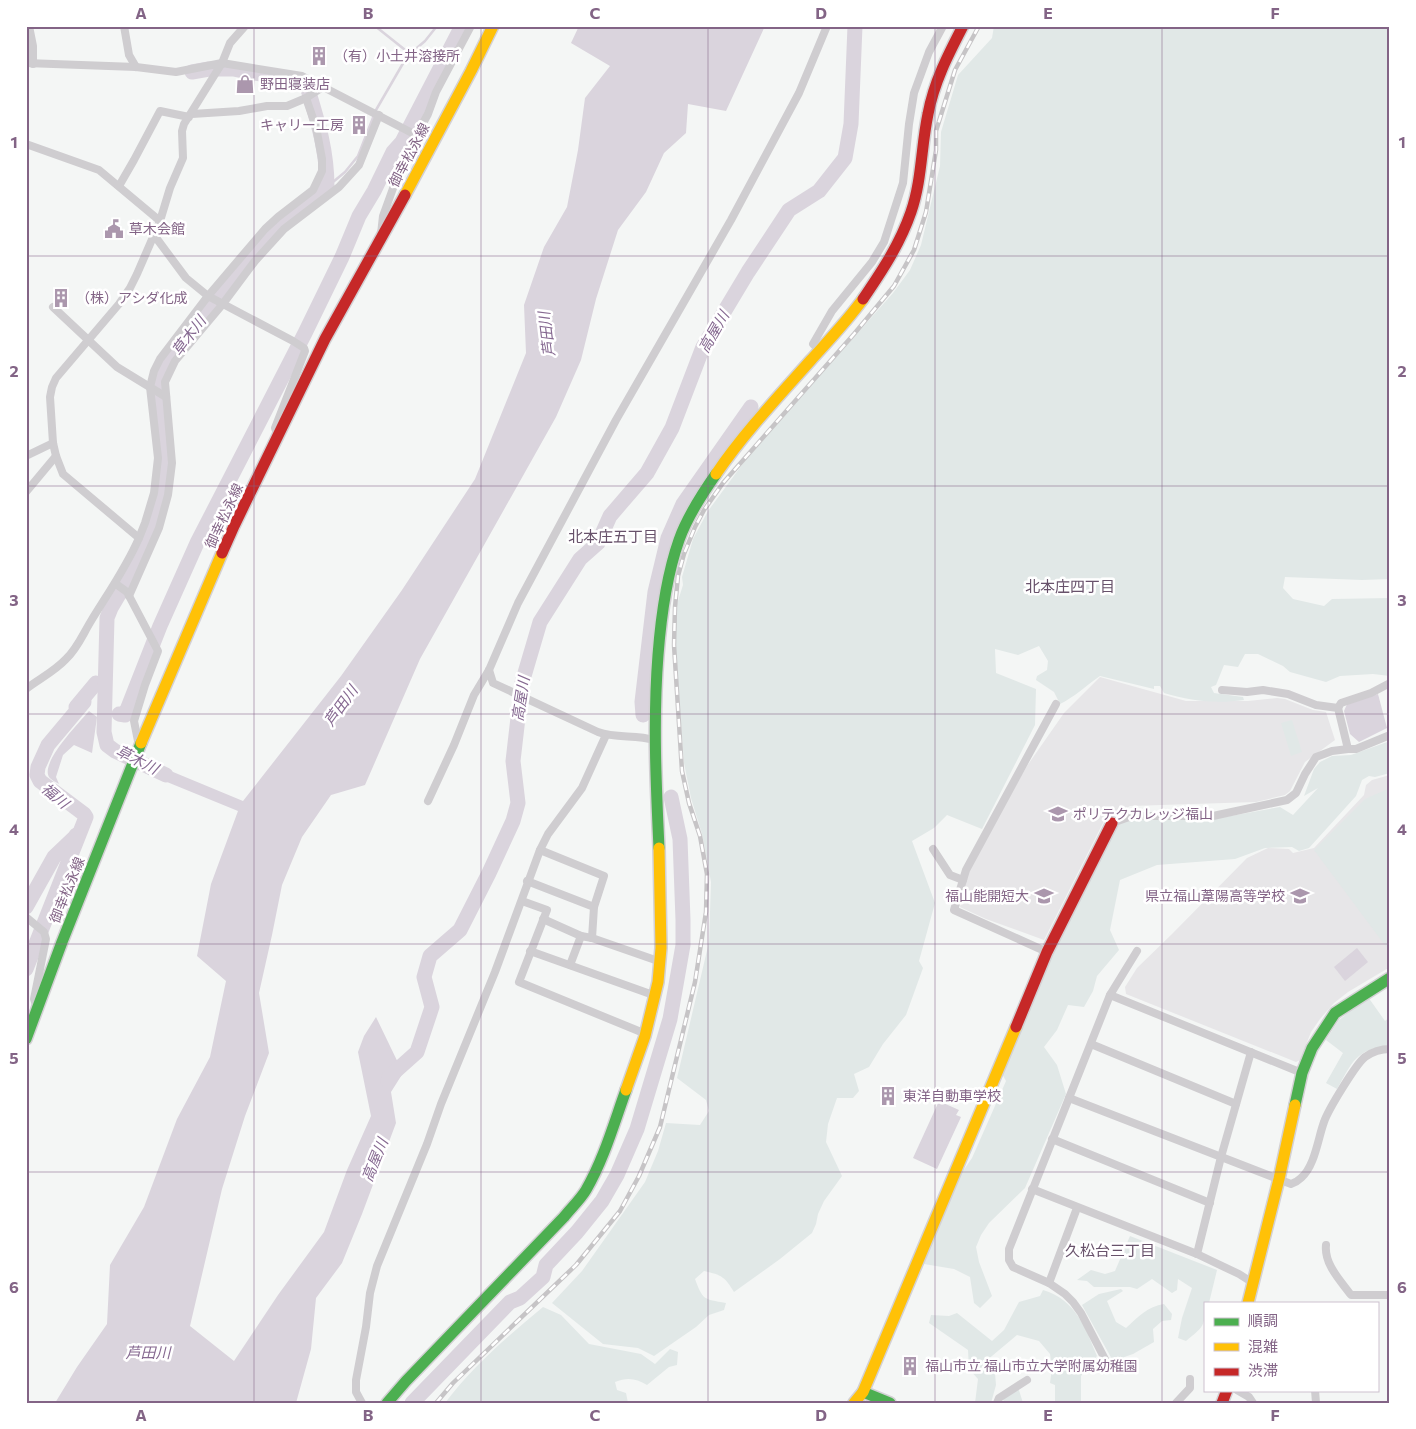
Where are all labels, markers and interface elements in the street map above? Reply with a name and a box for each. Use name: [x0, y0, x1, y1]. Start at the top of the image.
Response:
text: A: [135, 3, 147, 22]
text: B: [363, 3, 374, 22]
text: C: [590, 3, 601, 22]
text: D: [815, 3, 827, 22]
text: E: [1043, 3, 1053, 22]
text: F: [1270, 3, 1280, 22]
building icon: （有）小土井溶接所: [308, 45, 330, 67]
place label: （有）小土井溶接所: [334, 47, 460, 64]
shop icon: 野田寝装店: [234, 73, 256, 95]
place label: 野田寝装店: [260, 75, 330, 92]
building icon: キャリー工房: [348, 114, 370, 136]
place label: キャリー工房: [260, 116, 344, 133]
street label: 御幸松永線: [385, 120, 432, 190]
text: 1: [10, 132, 18, 151]
text: 1: [1398, 132, 1406, 151]
public building icon: 草木会館: [103, 218, 125, 240]
place label: 草木会館: [129, 220, 185, 237]
building icon: （株）アシダ化成: [50, 287, 72, 309]
place label: （株）アシダ化成: [76, 289, 187, 306]
water label: 高屋川: [694, 306, 733, 355]
water label: 芦田川: [534, 309, 558, 358]
water label: 草木川: [167, 310, 210, 359]
text: 2: [9, 361, 19, 380]
text: 2: [1397, 361, 1407, 380]
street label: 御幸松永線: [201, 480, 246, 551]
district label: 北本庄五丁目: [568, 527, 658, 545]
district label: 北本庄四丁目: [1025, 577, 1115, 595]
text: 3: [9, 590, 19, 609]
text: 3: [1397, 590, 1407, 609]
water label: 高屋川: [508, 673, 533, 722]
water label: 芦田川: [320, 680, 362, 729]
water label: 草木川: [113, 741, 163, 778]
water label: 福川: [38, 779, 74, 813]
school or university icon: ポリテクカレッジ福山: [1047, 803, 1069, 825]
place label: ポリテクカレッジ福山: [1073, 805, 1213, 822]
text: 4: [9, 819, 19, 838]
text: 4: [1397, 819, 1407, 838]
street label: 御幸松永線: [46, 854, 88, 925]
school or university icon: 福山能開短大: [1033, 885, 1055, 907]
school or university icon: 県立福山葦陽高等学校: [1289, 885, 1311, 907]
place label: 福山能開短大: [945, 887, 1029, 904]
place label: 県立福山葦陽高等学校: [1145, 887, 1285, 904]
text: 5: [9, 1048, 19, 1067]
text: 5: [1397, 1048, 1407, 1067]
building icon: 東洋自動車学校: [877, 1085, 899, 1107]
place label: 東洋自動車学校: [903, 1087, 1001, 1104]
water label: 高屋川: [357, 1134, 392, 1184]
district label: 久松台三丁目: [1065, 1241, 1155, 1259]
text: 6: [9, 1277, 19, 1296]
text: 6: [1397, 1277, 1407, 1296]
legend: [1204, 1302, 1378, 1392]
text: 順調: [1248, 1311, 1278, 1329]
text: 混雑: [1248, 1337, 1278, 1355]
water label: 芦田川: [125, 1343, 172, 1361]
building icon: 福山市立 福山市立大学附属幼稚園: [899, 1355, 921, 1377]
place label: 福山市立 福山市立大学附属幼稚園: [925, 1357, 1138, 1374]
text: 渋滞: [1248, 1361, 1278, 1379]
text: A: [135, 1405, 147, 1424]
text: B: [363, 1405, 374, 1424]
text: C: [590, 1405, 601, 1424]
text: D: [815, 1405, 827, 1424]
text: E: [1043, 1405, 1053, 1424]
text: F: [1270, 1405, 1280, 1424]

